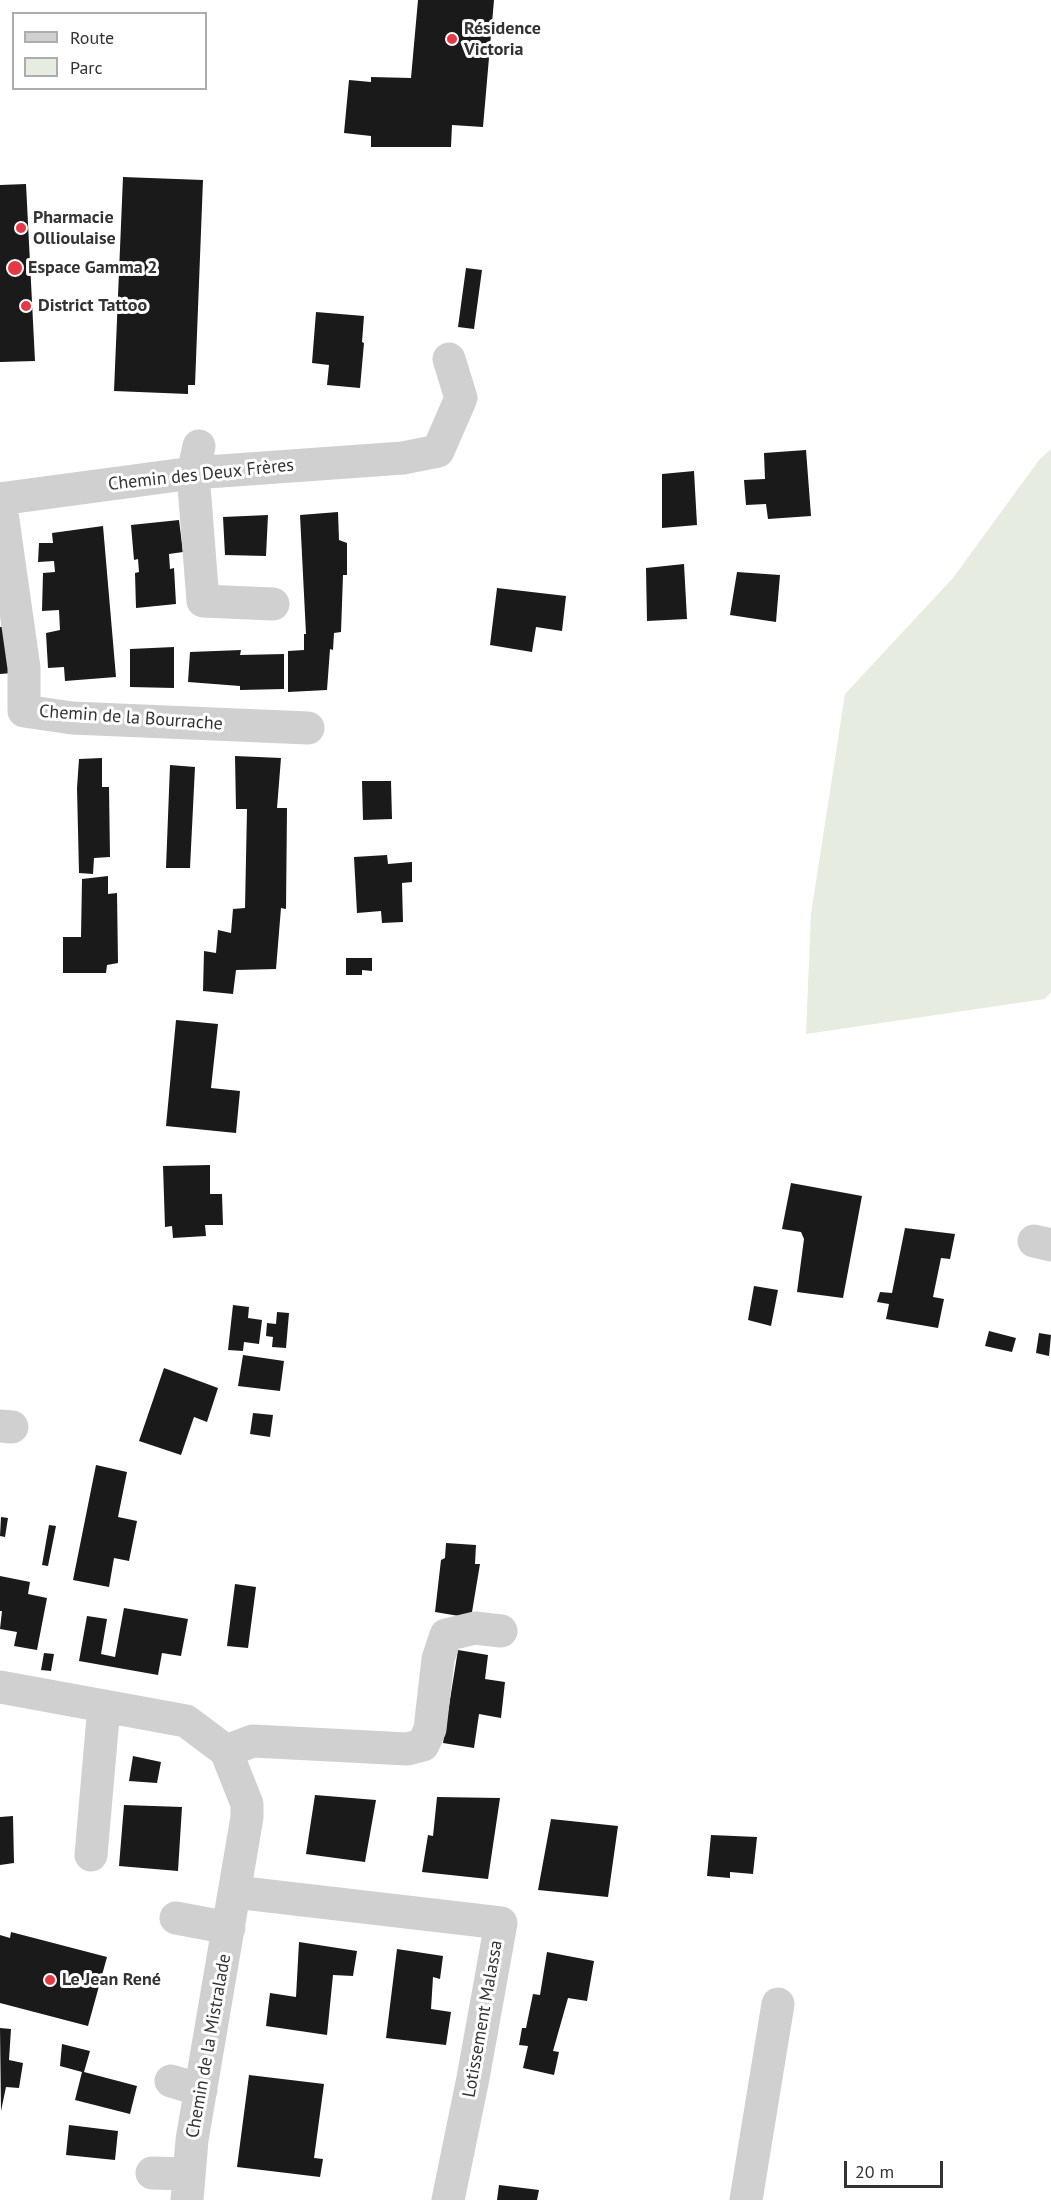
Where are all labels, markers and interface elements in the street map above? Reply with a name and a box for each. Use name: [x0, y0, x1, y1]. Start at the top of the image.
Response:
legend: [12, 12, 207, 90]
place label: Résidence Victoria: [464, 18, 541, 60]
text: Route: [70, 26, 114, 49]
marker: Résidence Victoria: [445, 32, 459, 46]
text: Parc: [70, 56, 103, 79]
place label: Pharmacie Ollioulaise: [33, 207, 116, 250]
marker: Pharmacie Ollioulaise: [14, 221, 28, 235]
place label: Espace Gamma 2: [28, 257, 157, 279]
marker: Espace Gamma 2: [6, 259, 24, 277]
place label: District Tattoo: [38, 295, 147, 317]
marker: District Tattoo: [19, 299, 33, 313]
street label: Chemin des Deux Frères: [107, 455, 295, 495]
street label: Chemin de la Bourrache: [38, 701, 224, 735]
street label: Lotissement Malassa: [459, 1939, 507, 2099]
street label: Chemin de la Mistralade: [182, 1952, 236, 2140]
place label: Le Jean René: [62, 1969, 161, 1991]
marker: Le Jean René: [43, 1973, 57, 1987]
scale bar: [847, 2149, 946, 2187]
text: 20 m: [855, 2160, 894, 2183]

